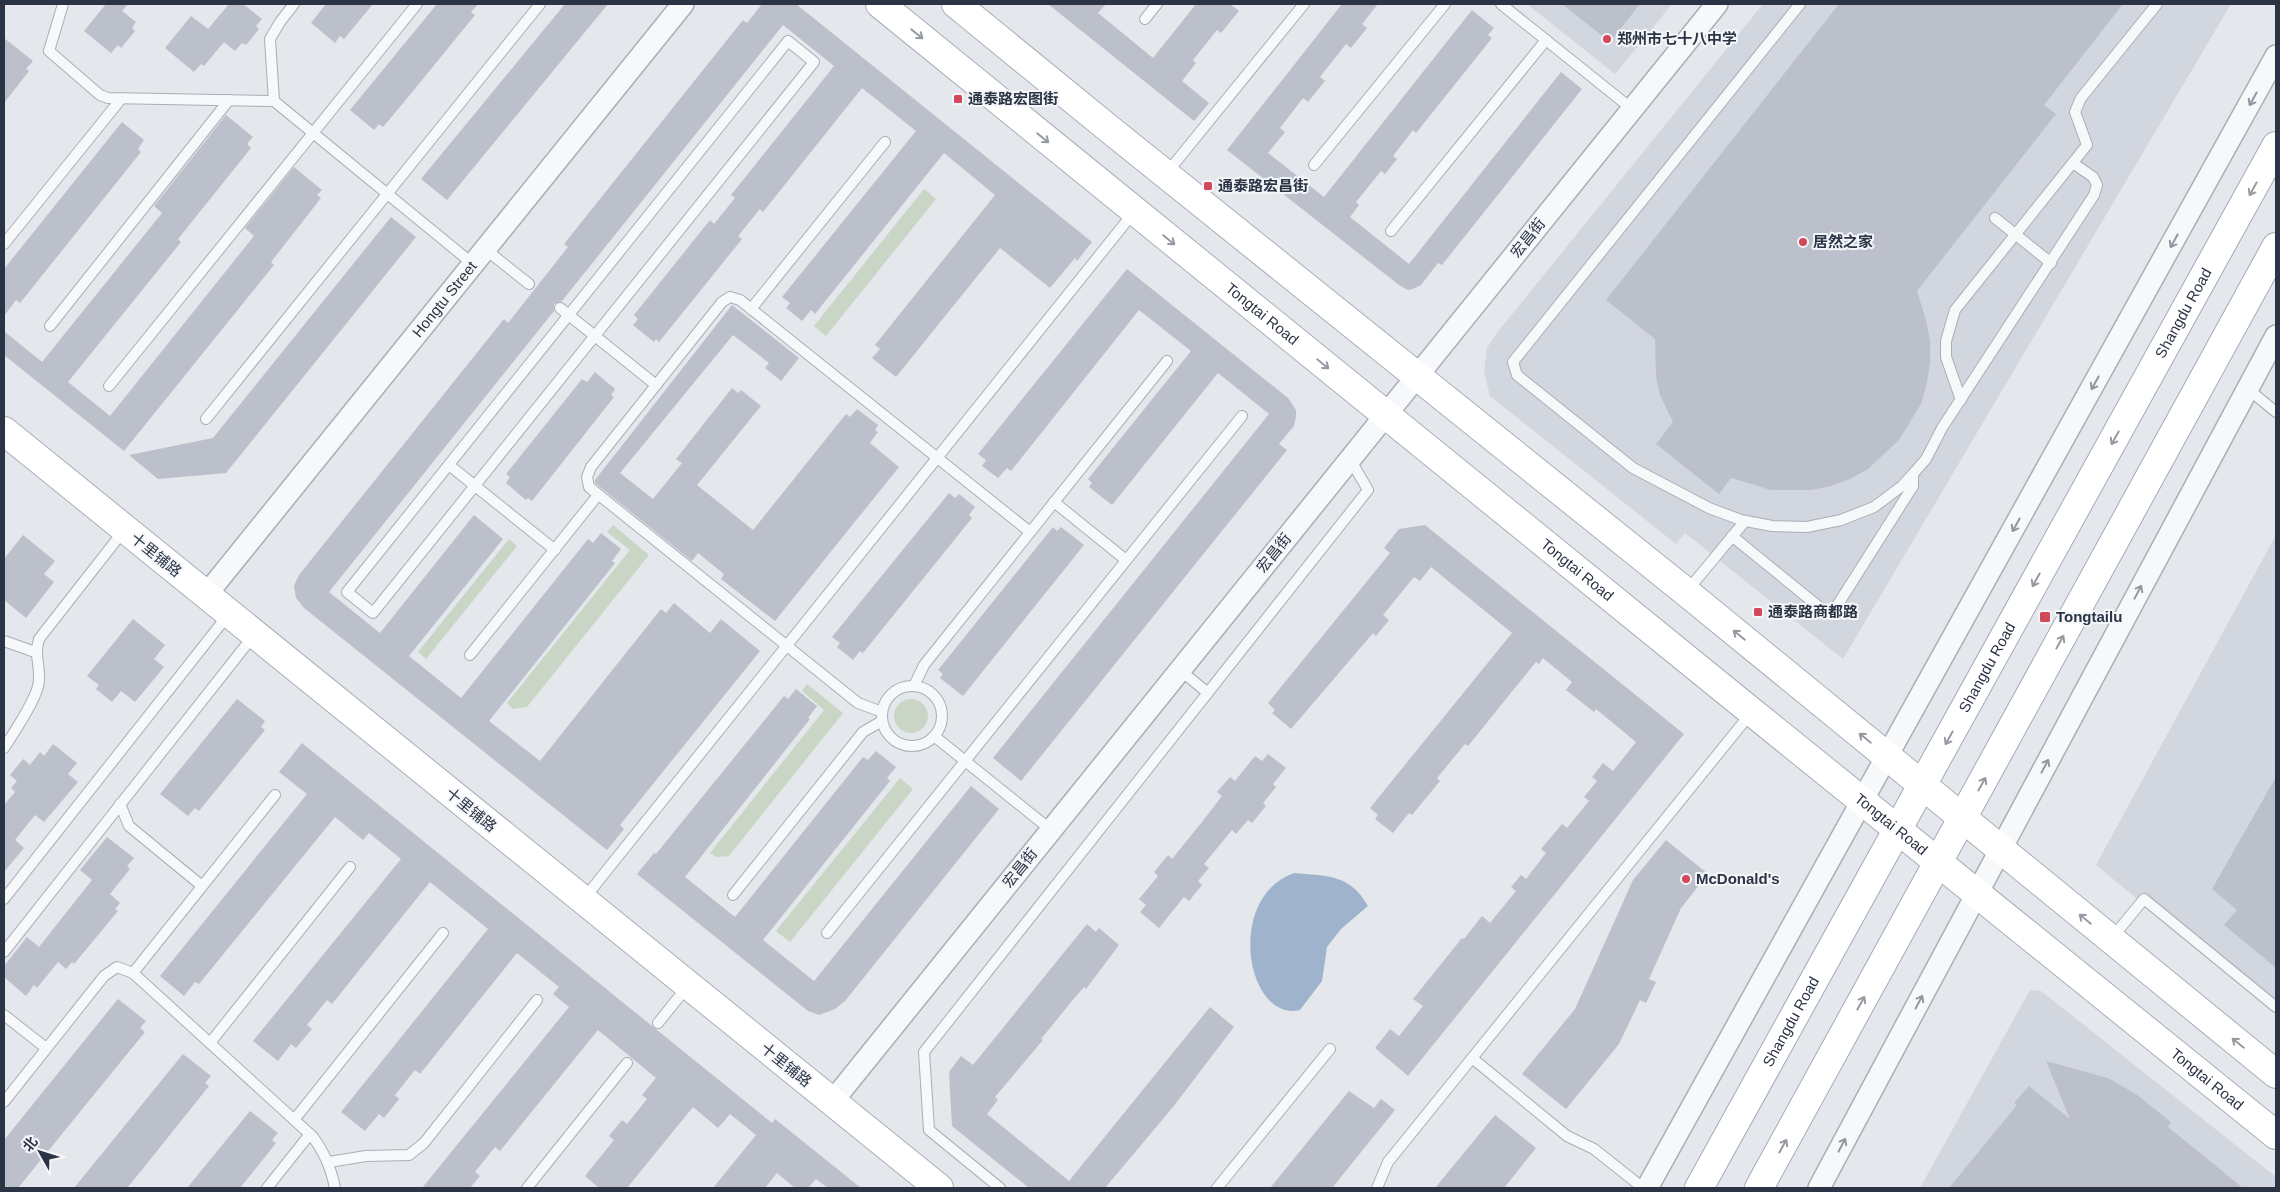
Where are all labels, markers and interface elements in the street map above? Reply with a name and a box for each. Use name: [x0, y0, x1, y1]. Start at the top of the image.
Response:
one-way arrow: [911, 29, 924, 40]
place label: 郑州市七十八中学: [1617, 30, 1737, 47]
marker: 郑州市七十八中学: [1601, 33, 1613, 45]
place label: 通泰路宏图街: [968, 90, 1058, 107]
one-way arrow: [2247, 91, 2257, 105]
marker: 通泰路宏图街: [952, 93, 964, 105]
one-way arrow: [1036, 132, 1049, 143]
place label: 通泰路宏昌街: [1218, 177, 1308, 194]
marker: 通泰路宏昌街: [1202, 180, 1214, 192]
one-way arrow: [2247, 181, 2257, 195]
street label: 宏昌街: [1507, 215, 1548, 261]
place label: 居然之家: [1813, 233, 1873, 250]
one-way arrow: [2168, 233, 2178, 247]
one-way arrow: [1162, 235, 1175, 246]
marker: 居然之家: [1797, 236, 1809, 248]
street label: Hongtu Street: [409, 257, 480, 340]
street label: Shangdu Road: [2151, 265, 2215, 361]
street label: Tongtai Road: [1223, 279, 1302, 348]
one-way arrow: [1316, 359, 1329, 370]
one-way arrow: [2090, 375, 2100, 390]
one-way arrow: [2109, 430, 2119, 445]
one-way arrow: [2011, 517, 2021, 532]
street label: 十里铺路: [128, 529, 185, 580]
street label: 宏昌街: [1253, 530, 1294, 576]
street label: Tongtai Road: [1538, 535, 1617, 604]
one-way arrow: [2031, 573, 2041, 588]
one-way arrow: [2134, 585, 2144, 600]
place label: 通泰路商都路: [1768, 603, 1858, 620]
marker: 通泰路商都路: [1752, 606, 1764, 618]
place label: Tongtailu: [2056, 608, 2122, 625]
marker: Tongtailu: [2038, 610, 2052, 624]
street label: Shangdu Road: [1955, 619, 2018, 715]
one-way arrow: [1733, 630, 1746, 641]
one-way arrow: [2055, 634, 2065, 649]
one-way arrow: [1943, 730, 1953, 744]
one-way arrow: [1859, 733, 1872, 744]
one-way arrow: [2041, 759, 2050, 774]
one-way arrow: [1977, 777, 1987, 792]
street label: 十里铺路: [443, 784, 500, 835]
street label: Tongtai Road: [1852, 790, 1931, 858]
street label: 宏昌街: [999, 845, 1040, 891]
place label: McDonald's: [1696, 870, 1780, 887]
marker: McDonald's: [1680, 873, 1692, 885]
one-way arrow: [2079, 913, 2092, 924]
street label: Shangdu Road: [1759, 974, 1822, 1069]
one-way arrow: [1914, 995, 1924, 1009]
one-way arrow: [1857, 996, 1866, 1011]
one-way arrow: [2232, 1038, 2245, 1049]
street label: 十里铺路: [758, 1039, 815, 1090]
street label: Tongtai Road: [2168, 1045, 2247, 1113]
north arrow: [15, 1127, 65, 1177]
text: 北: [19, 1133, 41, 1154]
one-way arrow: [1778, 1138, 1788, 1153]
one-way arrow: [1838, 1138, 1847, 1153]

